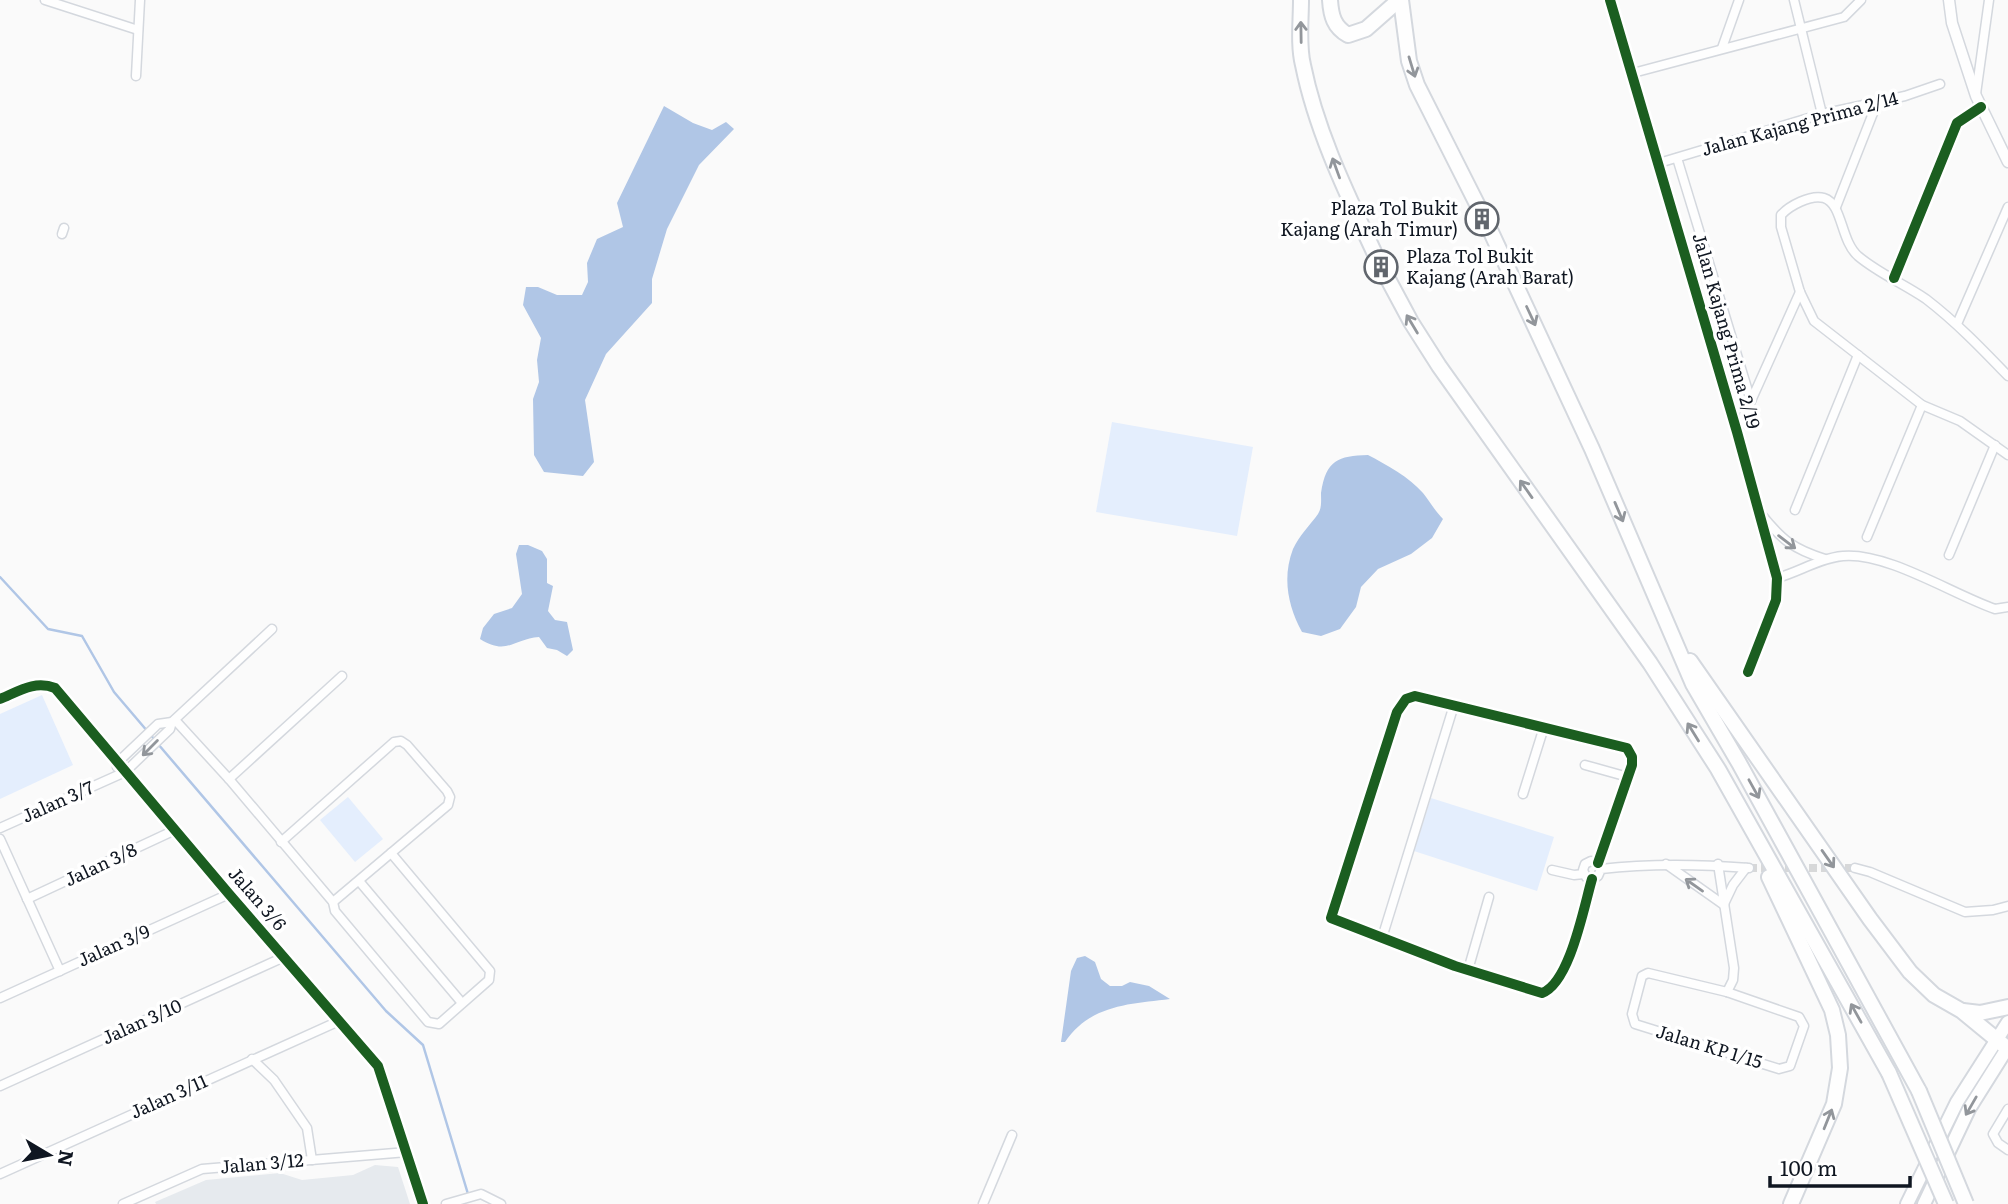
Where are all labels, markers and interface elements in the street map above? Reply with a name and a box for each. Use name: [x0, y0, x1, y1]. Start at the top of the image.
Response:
one-way arrow: [1295, 20, 1308, 43]
one-way arrow: [1406, 56, 1419, 78]
street label: Jalan Kajang Prima 2/14: [1698, 83, 1901, 162]
one-way arrow: [1329, 157, 1341, 179]
place label: Plaza Tol Bukit Kajang (Arah Timur): [1280, 194, 1459, 242]
building icon: Plaza Tol Bukit Kajang (Arah Timur): [1463, 200, 1501, 238]
street label: Jalan Kajang Prima 2/19: [1687, 229, 1768, 432]
place label: Plaza Tol Bukit Kajang (Arah Barat): [1406, 242, 1574, 290]
building icon: Plaza Tol Bukit Kajang (Arah Barat): [1362, 248, 1400, 286]
one-way arrow: [1525, 304, 1538, 326]
one-way arrow: [1405, 315, 1419, 335]
one-way arrow: [1519, 480, 1533, 499]
one-way arrow: [1613, 500, 1626, 522]
one-way arrow: [1777, 535, 1796, 550]
one-way arrow: [1685, 722, 1699, 742]
one-way arrow: [142, 740, 159, 757]
street label: Jalan 3/7: [17, 773, 98, 828]
one-way arrow: [1747, 779, 1761, 799]
street label: Jalan 3/8: [60, 835, 141, 892]
one-way arrow: [1821, 849, 1835, 868]
street label: Jalan 3/6: [223, 860, 294, 936]
one-way arrow: [1685, 877, 1704, 892]
street label: Jalan 3/9: [73, 917, 154, 973]
street label: Jalan 3/10: [97, 991, 186, 1050]
one-way arrow: [1849, 1004, 1863, 1024]
street label: Jalan KP 1/15: [1653, 1017, 1766, 1074]
street label: Jalan 3/11: [126, 1067, 211, 1125]
one-way arrow: [1964, 1096, 1978, 1116]
one-way arrow: [1823, 1109, 1836, 1131]
north arrow: [14, 1120, 84, 1190]
scale bar: [1770, 1144, 1910, 1188]
street label: Jalan 3/12: [219, 1145, 305, 1180]
text: N: [52, 1148, 82, 1168]
text: 100 m: [1780, 1151, 1837, 1182]

